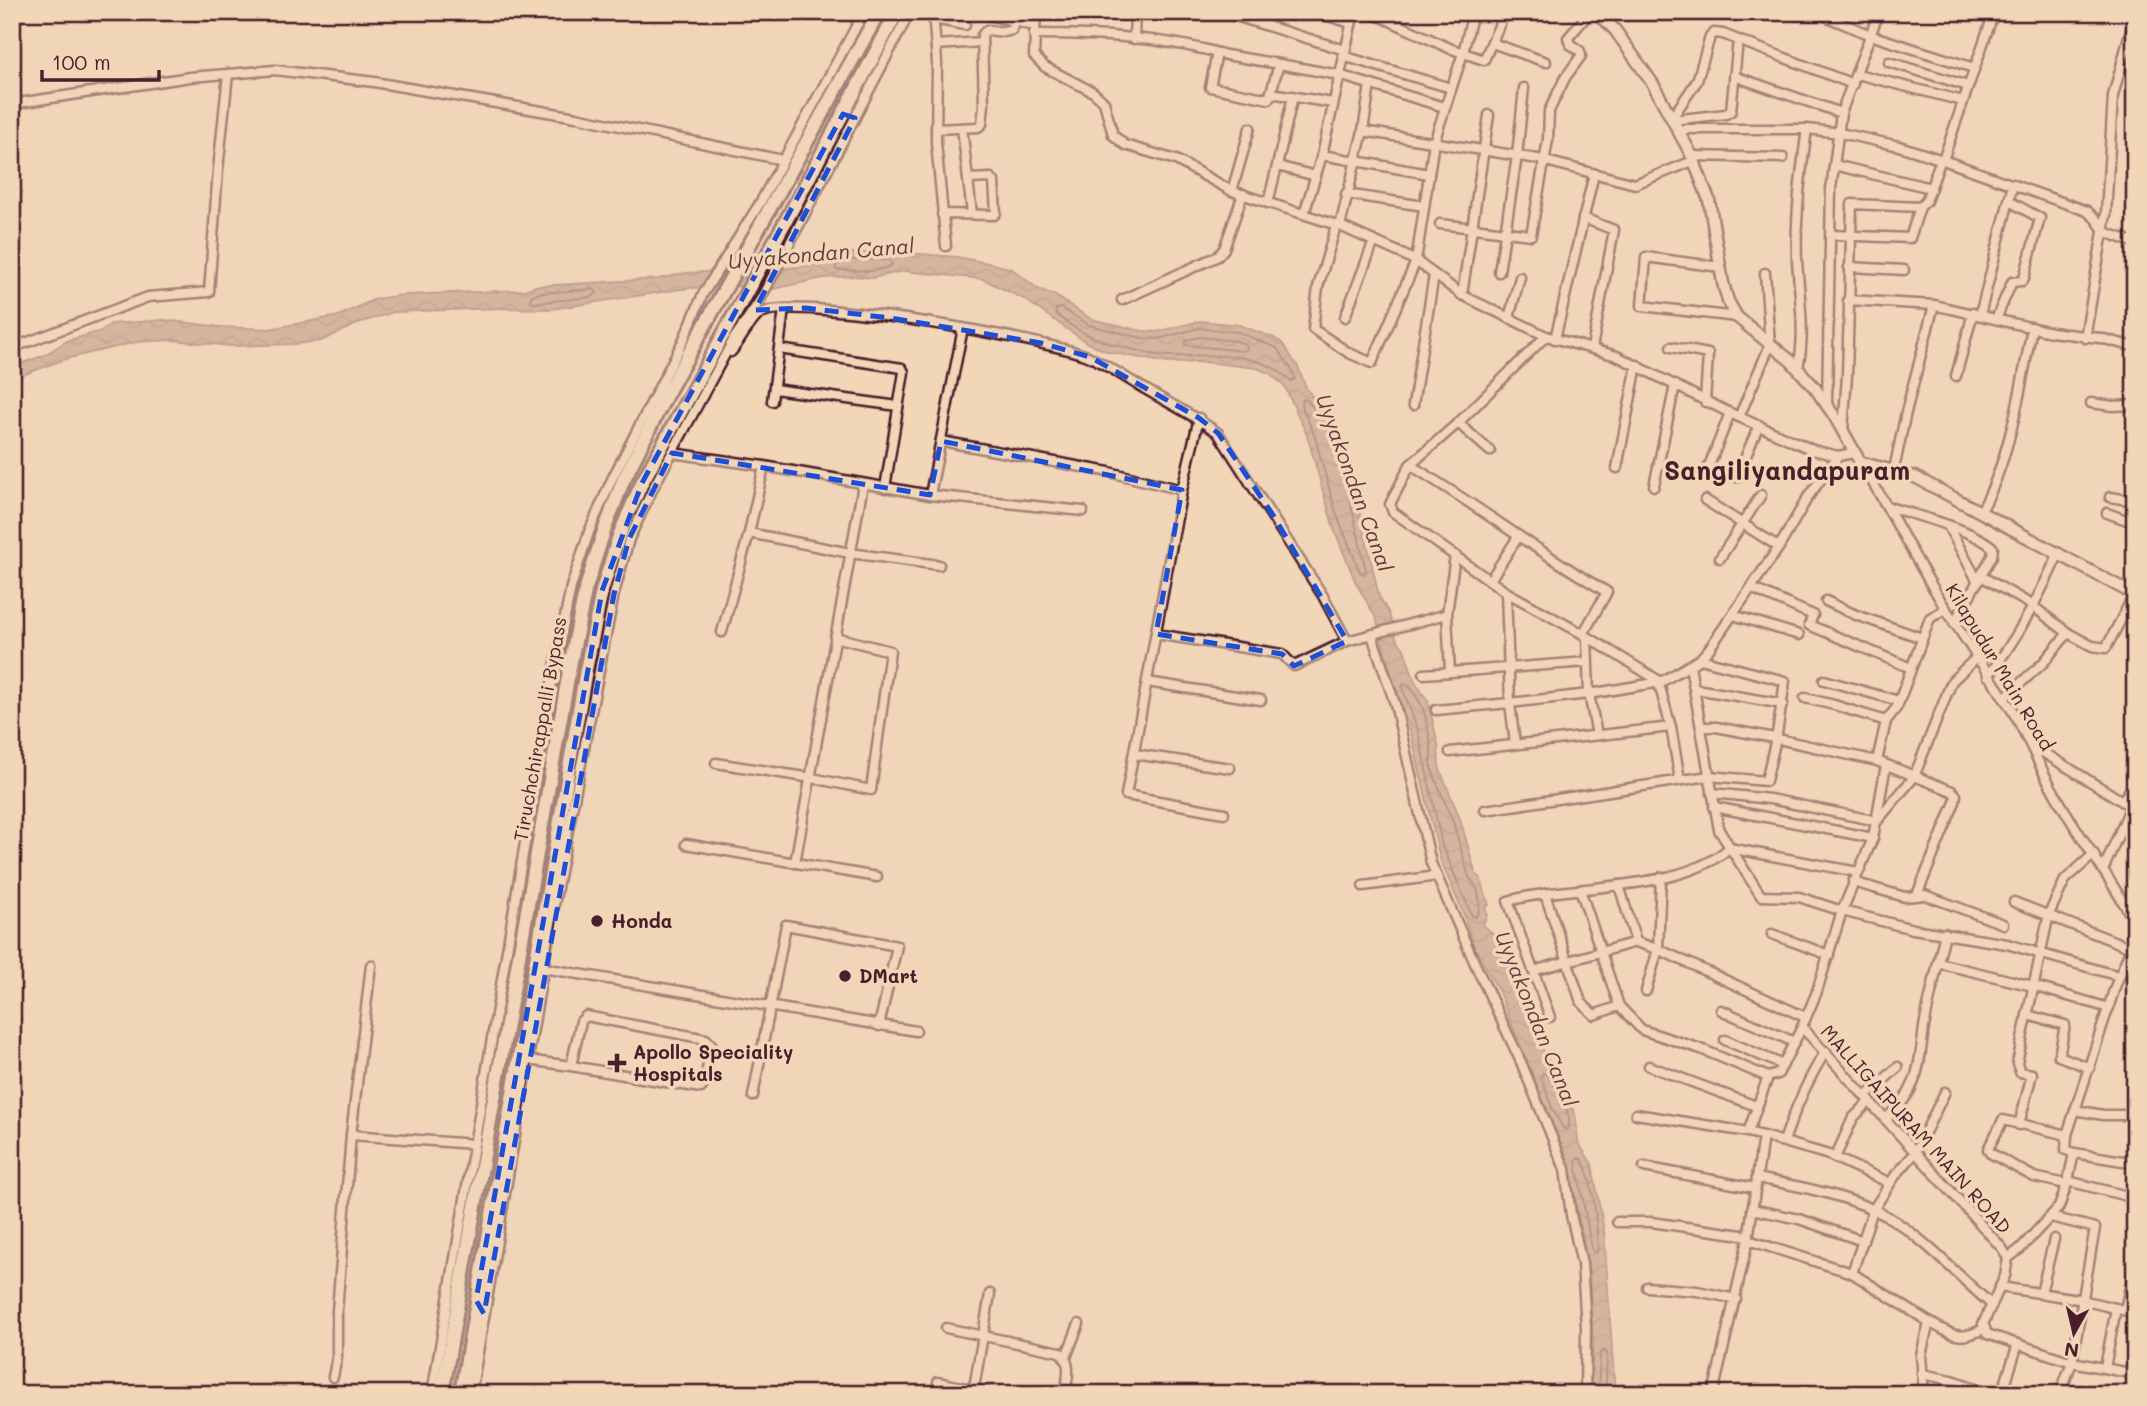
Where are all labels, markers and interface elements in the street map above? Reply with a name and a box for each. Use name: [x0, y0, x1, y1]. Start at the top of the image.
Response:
scale bar: [42, 38, 159, 82]
text: 100 m: [52, 48, 111, 75]
water label: Uyyakondan Canal: [727, 231, 916, 274]
water label: Uyyakondan Canal: [1311, 390, 1400, 576]
district label: Sangiliyandapuram: [1664, 453, 1910, 487]
street label: Kilapudur Main Road: [1941, 579, 2060, 755]
street label: Tiruchchirappalli Bypass: [507, 615, 572, 843]
place label: Honda: [611, 908, 672, 933]
marker: Honda: [589, 913, 605, 929]
water label: Uyyakondan Canal: [1490, 927, 1585, 1111]
place label: DMart: [859, 963, 918, 988]
marker: DMart: [837, 968, 853, 984]
street label: MALLIGAIPURAM MAIN ROAD: [1816, 1019, 2017, 1239]
place label: Apollo Speciality Hospitals: [633, 1039, 793, 1086]
marker: Apollo Speciality Hospitals: [607, 1053, 627, 1073]
north arrow: [2038, 1298, 2108, 1368]
text: N: [2063, 1337, 2080, 1364]

